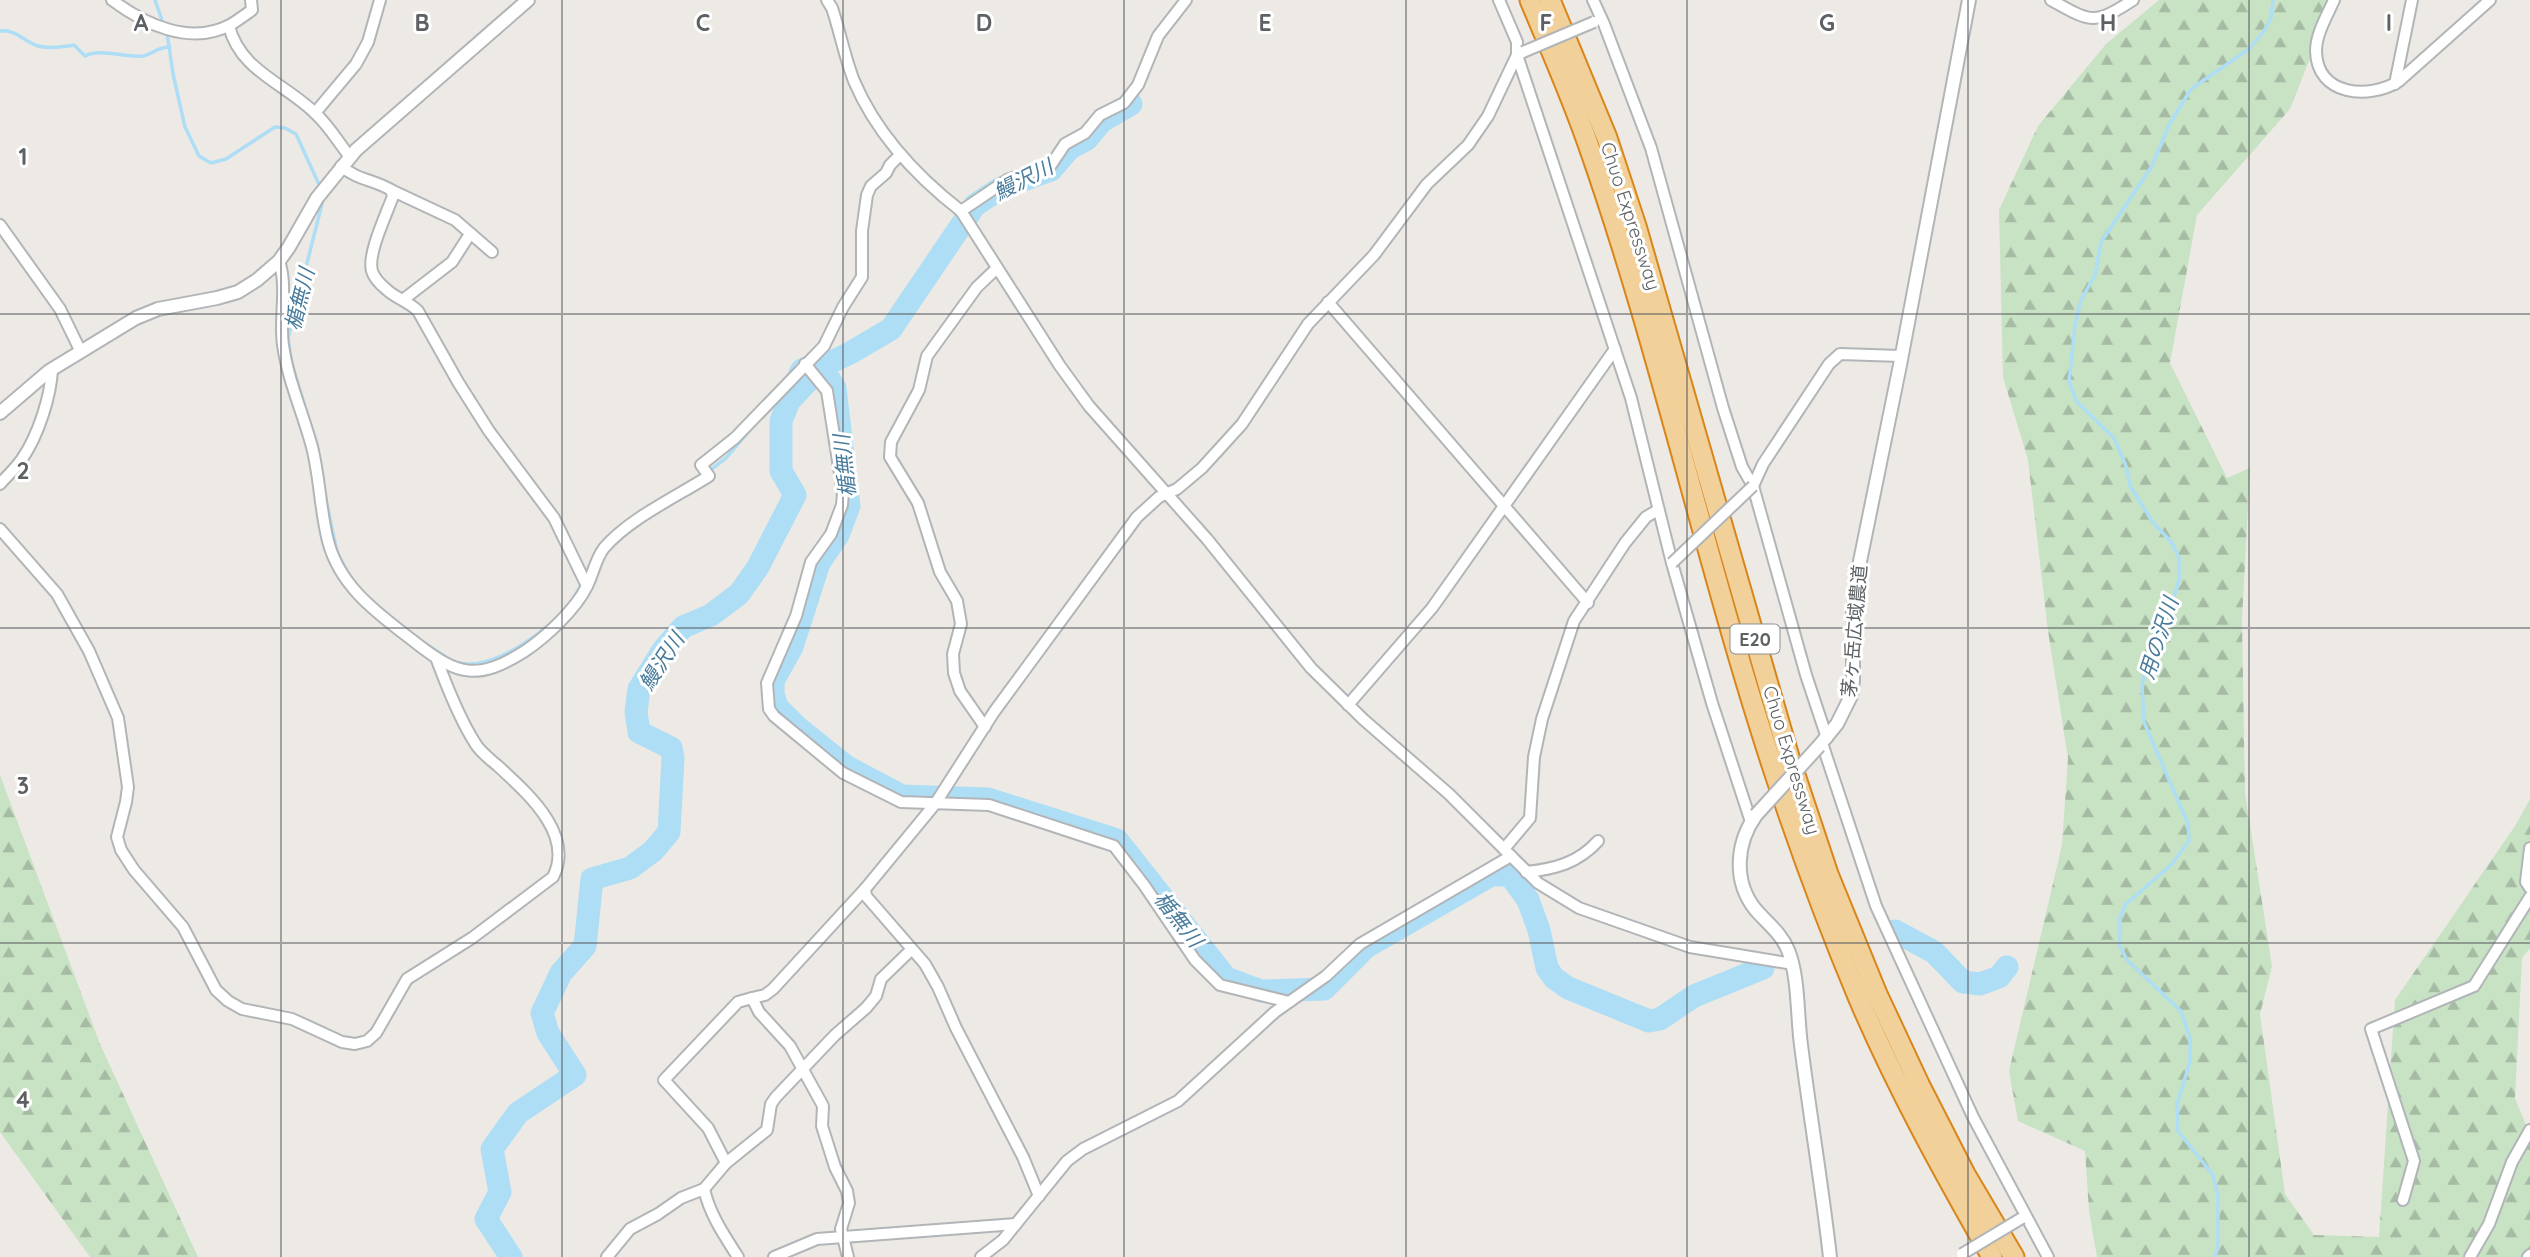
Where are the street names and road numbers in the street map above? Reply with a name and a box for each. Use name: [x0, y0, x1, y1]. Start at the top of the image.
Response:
street label: Chuo Expressway: [1596, 139, 1666, 293]
street label: 茅ヶ岳広域農道: [1836, 564, 1872, 698]
road number: E20: [1730, 624, 1780, 654]
street label: Chuo Expressway: [1758, 683, 1826, 837]

